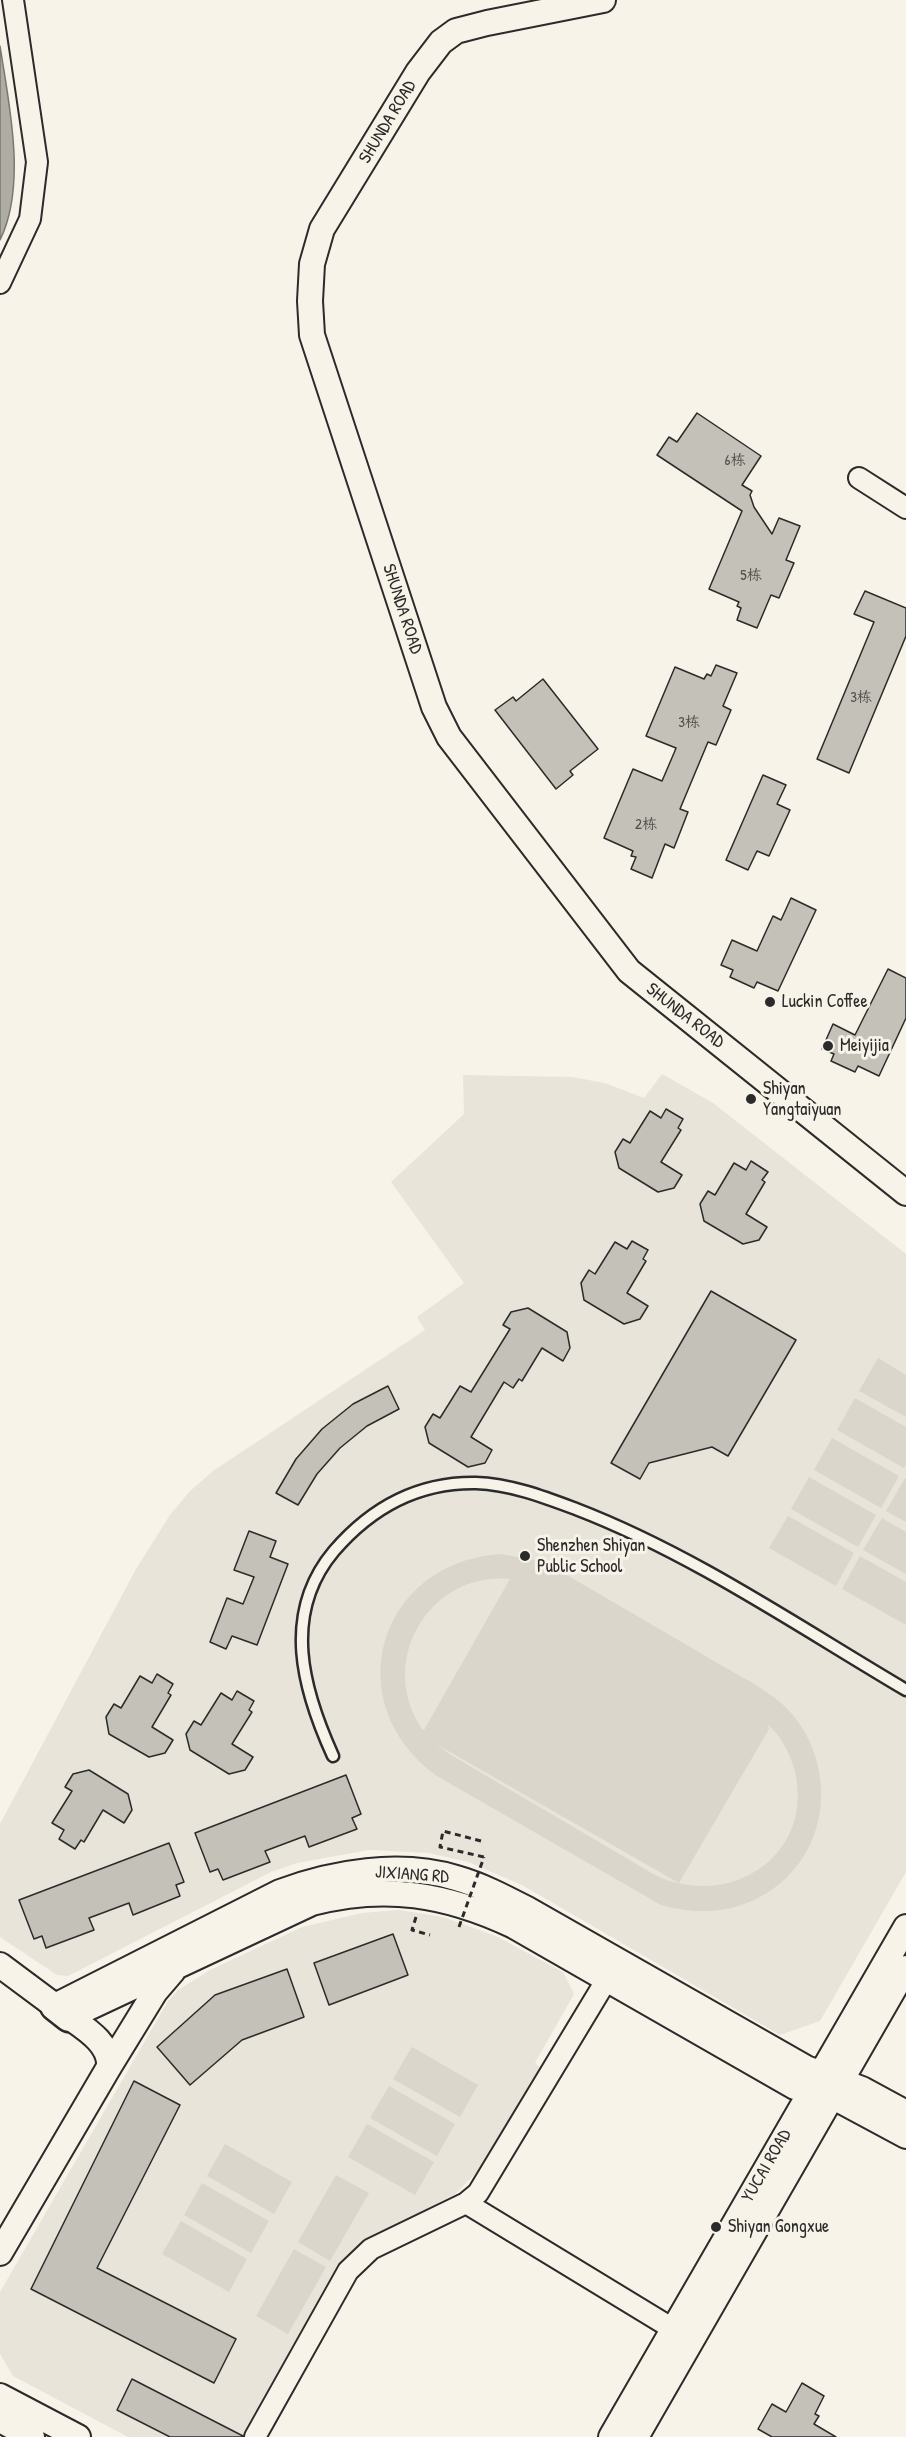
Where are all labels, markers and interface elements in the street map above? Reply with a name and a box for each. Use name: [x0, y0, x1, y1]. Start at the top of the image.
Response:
street label: SHUNDA ROAD: [355, 77, 421, 167]
house number: 6栋: [725, 452, 745, 470]
street label: SHUNDA ROAD: [377, 561, 427, 657]
house number: 5栋: [740, 567, 762, 585]
house number: 3栋: [850, 689, 872, 707]
house number: 3栋: [678, 714, 700, 732]
house number: 2栋: [635, 816, 657, 834]
street label: SHUNDA ROAD: [642, 979, 728, 1053]
place label: Luckin Coffee: [782, 991, 868, 1013]
marker: Luckin Coffee: [763, 995, 777, 1009]
place label: Meiyijia: [840, 1035, 889, 1057]
marker: Meiyijia: [821, 1039, 835, 1053]
place label: Shiyan Yangtaiyuan: [763, 1078, 841, 1120]
marker: Shiyan Yangtaiyuan: [744, 1092, 758, 1106]
place label: Shenzhen Shiyan Public School: [537, 1535, 645, 1578]
marker: Shenzhen Shiyan Public School: [518, 1549, 532, 1563]
street label: JIXIANG RD: [374, 1862, 450, 1888]
street label: YUCAI ROAD: [738, 2126, 796, 2206]
place label: Shiyan Gongxue: [728, 2216, 829, 2238]
marker: Shiyan Gongxue: [709, 2220, 723, 2234]

